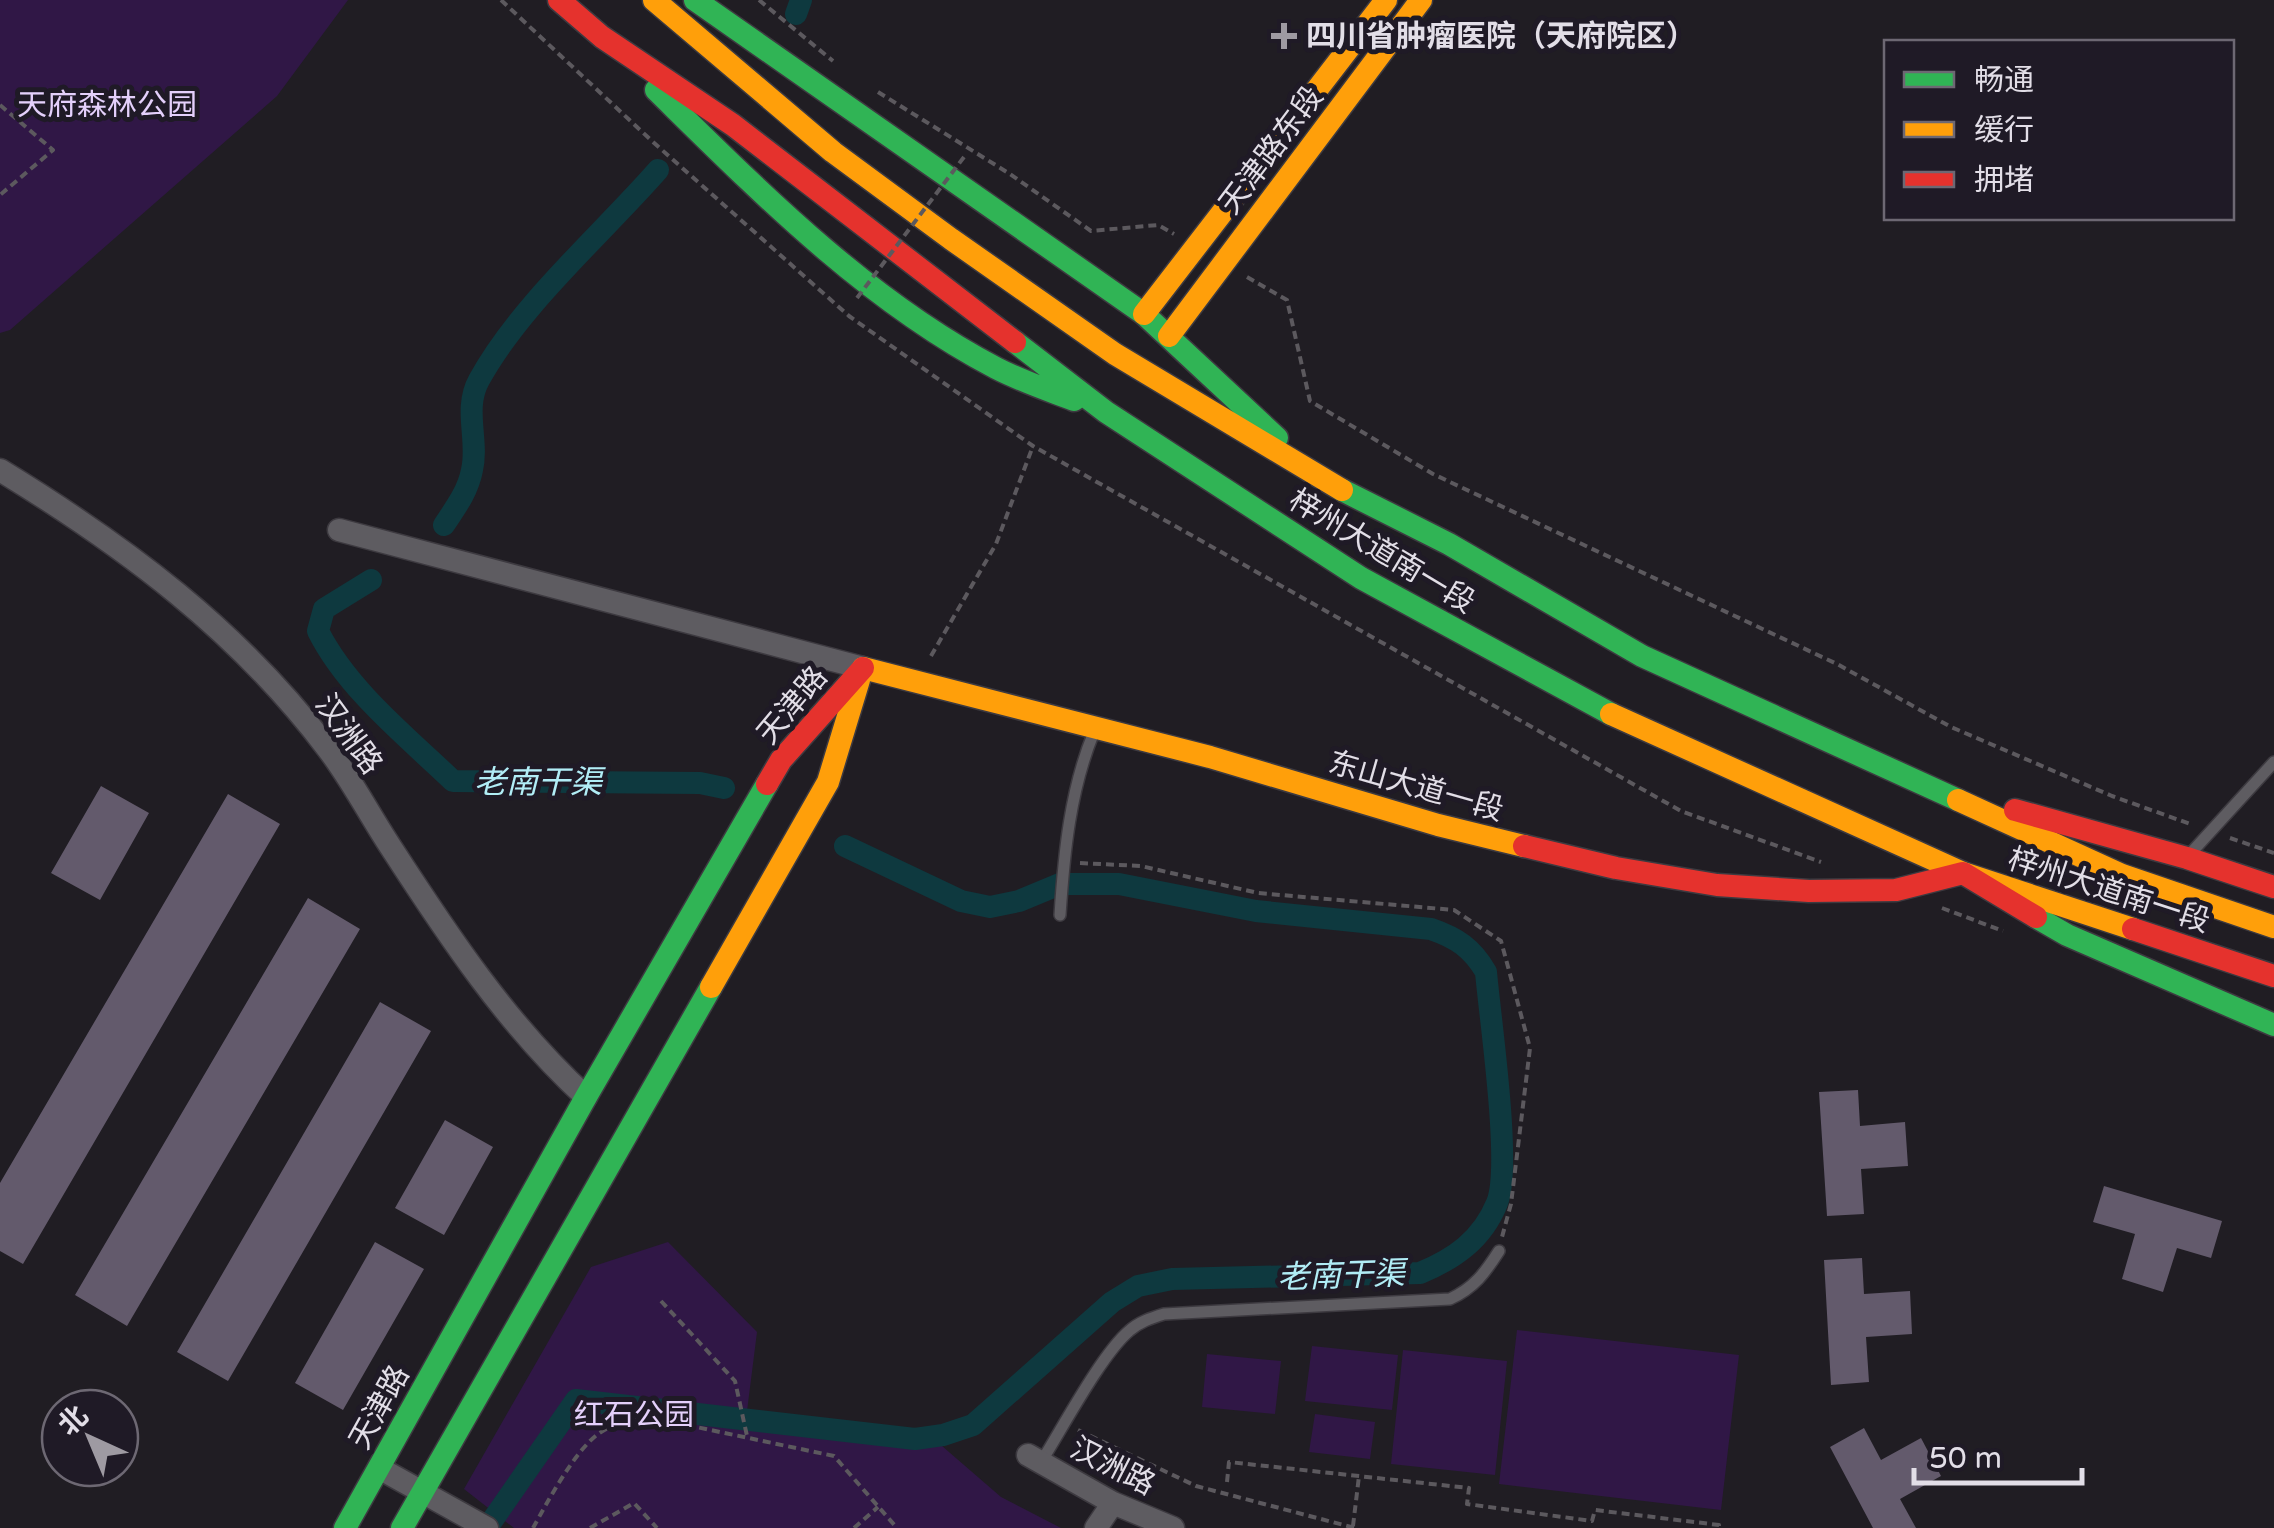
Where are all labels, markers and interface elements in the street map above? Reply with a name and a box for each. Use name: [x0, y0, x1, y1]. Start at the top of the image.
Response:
place label: 四川省肿瘤医院（天府院区）: [1306, 18, 1696, 55]
marker: 四川省肿瘤医院（天府院区）: [1271, 23, 1297, 49]
legend: [1884, 40, 2234, 220]
text: 畅通: [1974, 62, 2034, 99]
street label: 天津路东段: [1211, 79, 1331, 221]
park label: 天府森林公园: [17, 87, 197, 124]
text: 缓行: [1974, 112, 2034, 149]
text: 拥堵: [1974, 162, 2034, 199]
street label: 梓州大道南一段: [1282, 481, 1481, 621]
street label: 天津路: [749, 659, 835, 752]
street label: 汉洲路: [307, 687, 390, 782]
street label: 东山大道一段: [1324, 744, 1507, 829]
water label: 老南干渠: [474, 764, 606, 802]
street label: 梓州大道南一段: [2003, 840, 2214, 941]
water label: 老南干渠: [1276, 1255, 1410, 1297]
street label: 天津路: [341, 1359, 417, 1456]
north arrow: [40, 1388, 140, 1488]
park label: 红石公园: [574, 1397, 694, 1434]
text: 北: [51, 1399, 95, 1443]
scale bar: [1914, 1423, 2082, 1485]
street label: 汉洲路: [1064, 1430, 1161, 1503]
text: 50 m: [1929, 1440, 2002, 1477]

